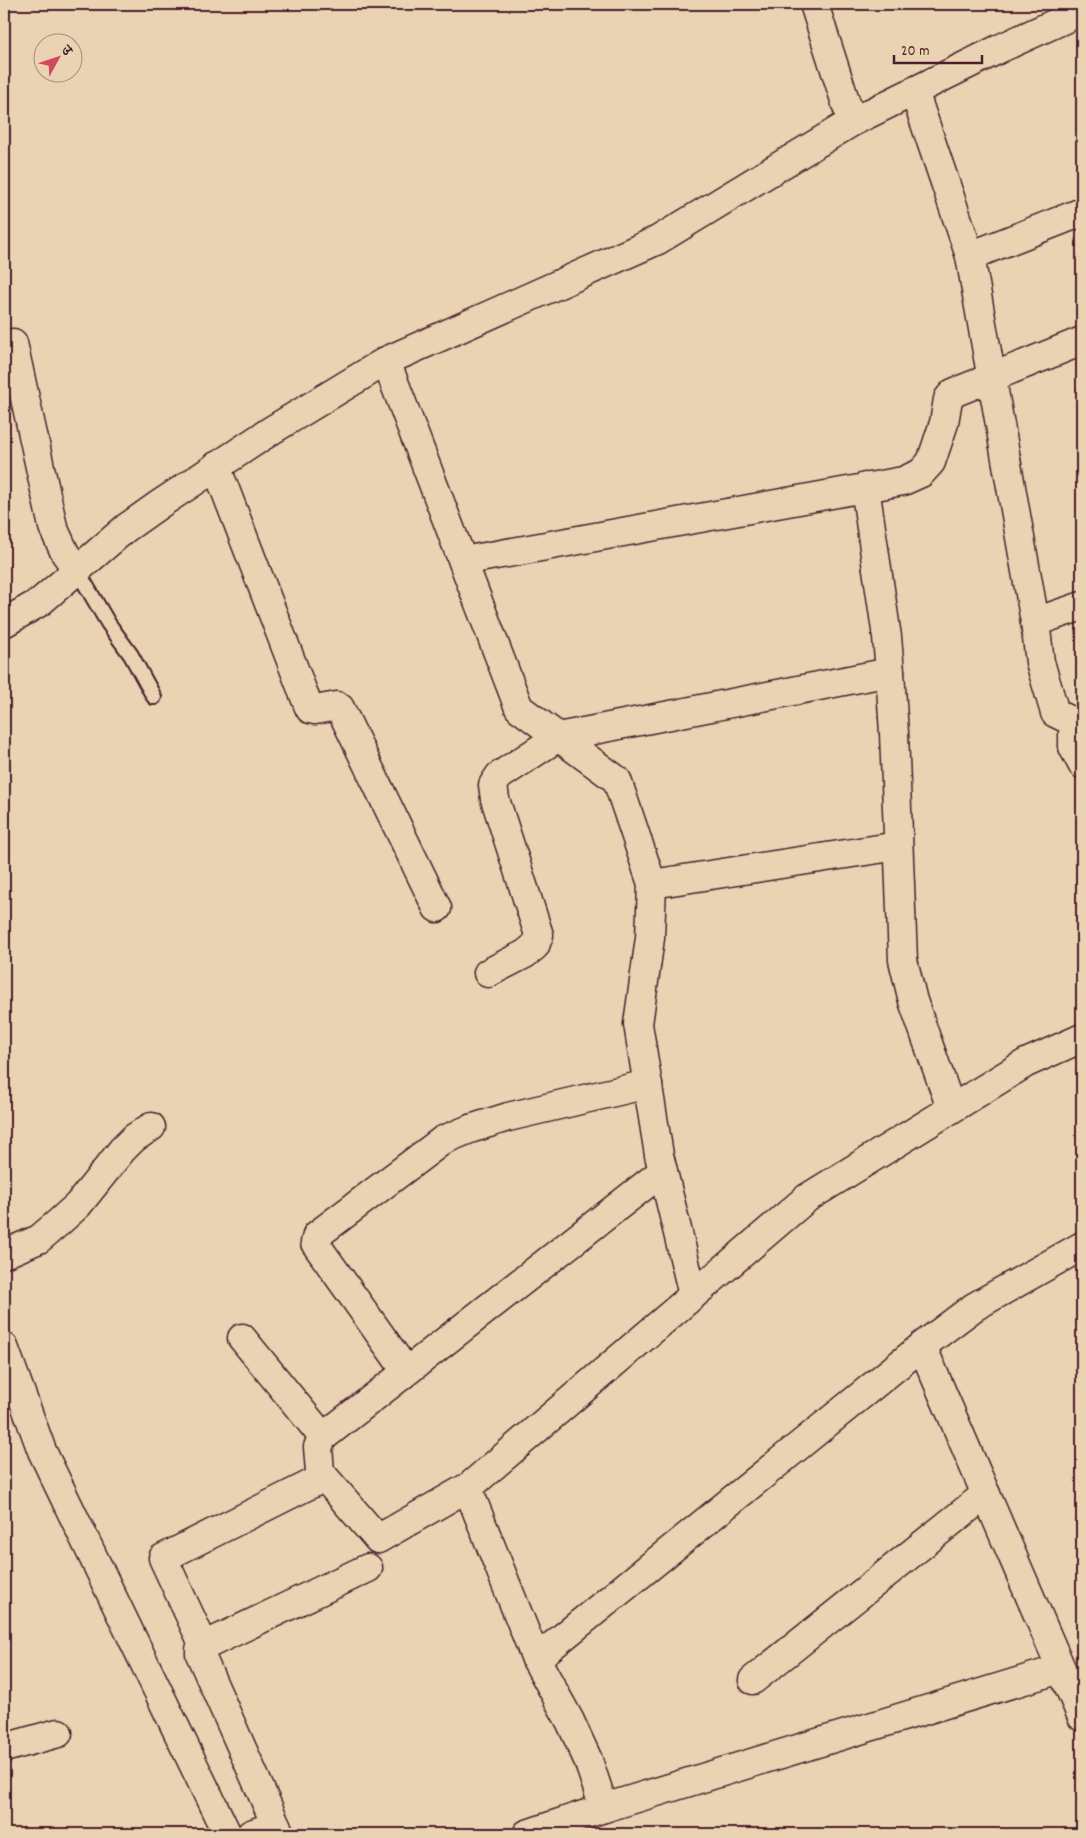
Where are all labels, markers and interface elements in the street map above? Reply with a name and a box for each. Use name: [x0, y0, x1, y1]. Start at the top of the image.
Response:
north arrow: [32, 32, 82, 82]
scale bar: [894, 32, 981, 64]
text: उ: [56, 41, 77, 61]
text: 20 m: [901, 41, 929, 63]

